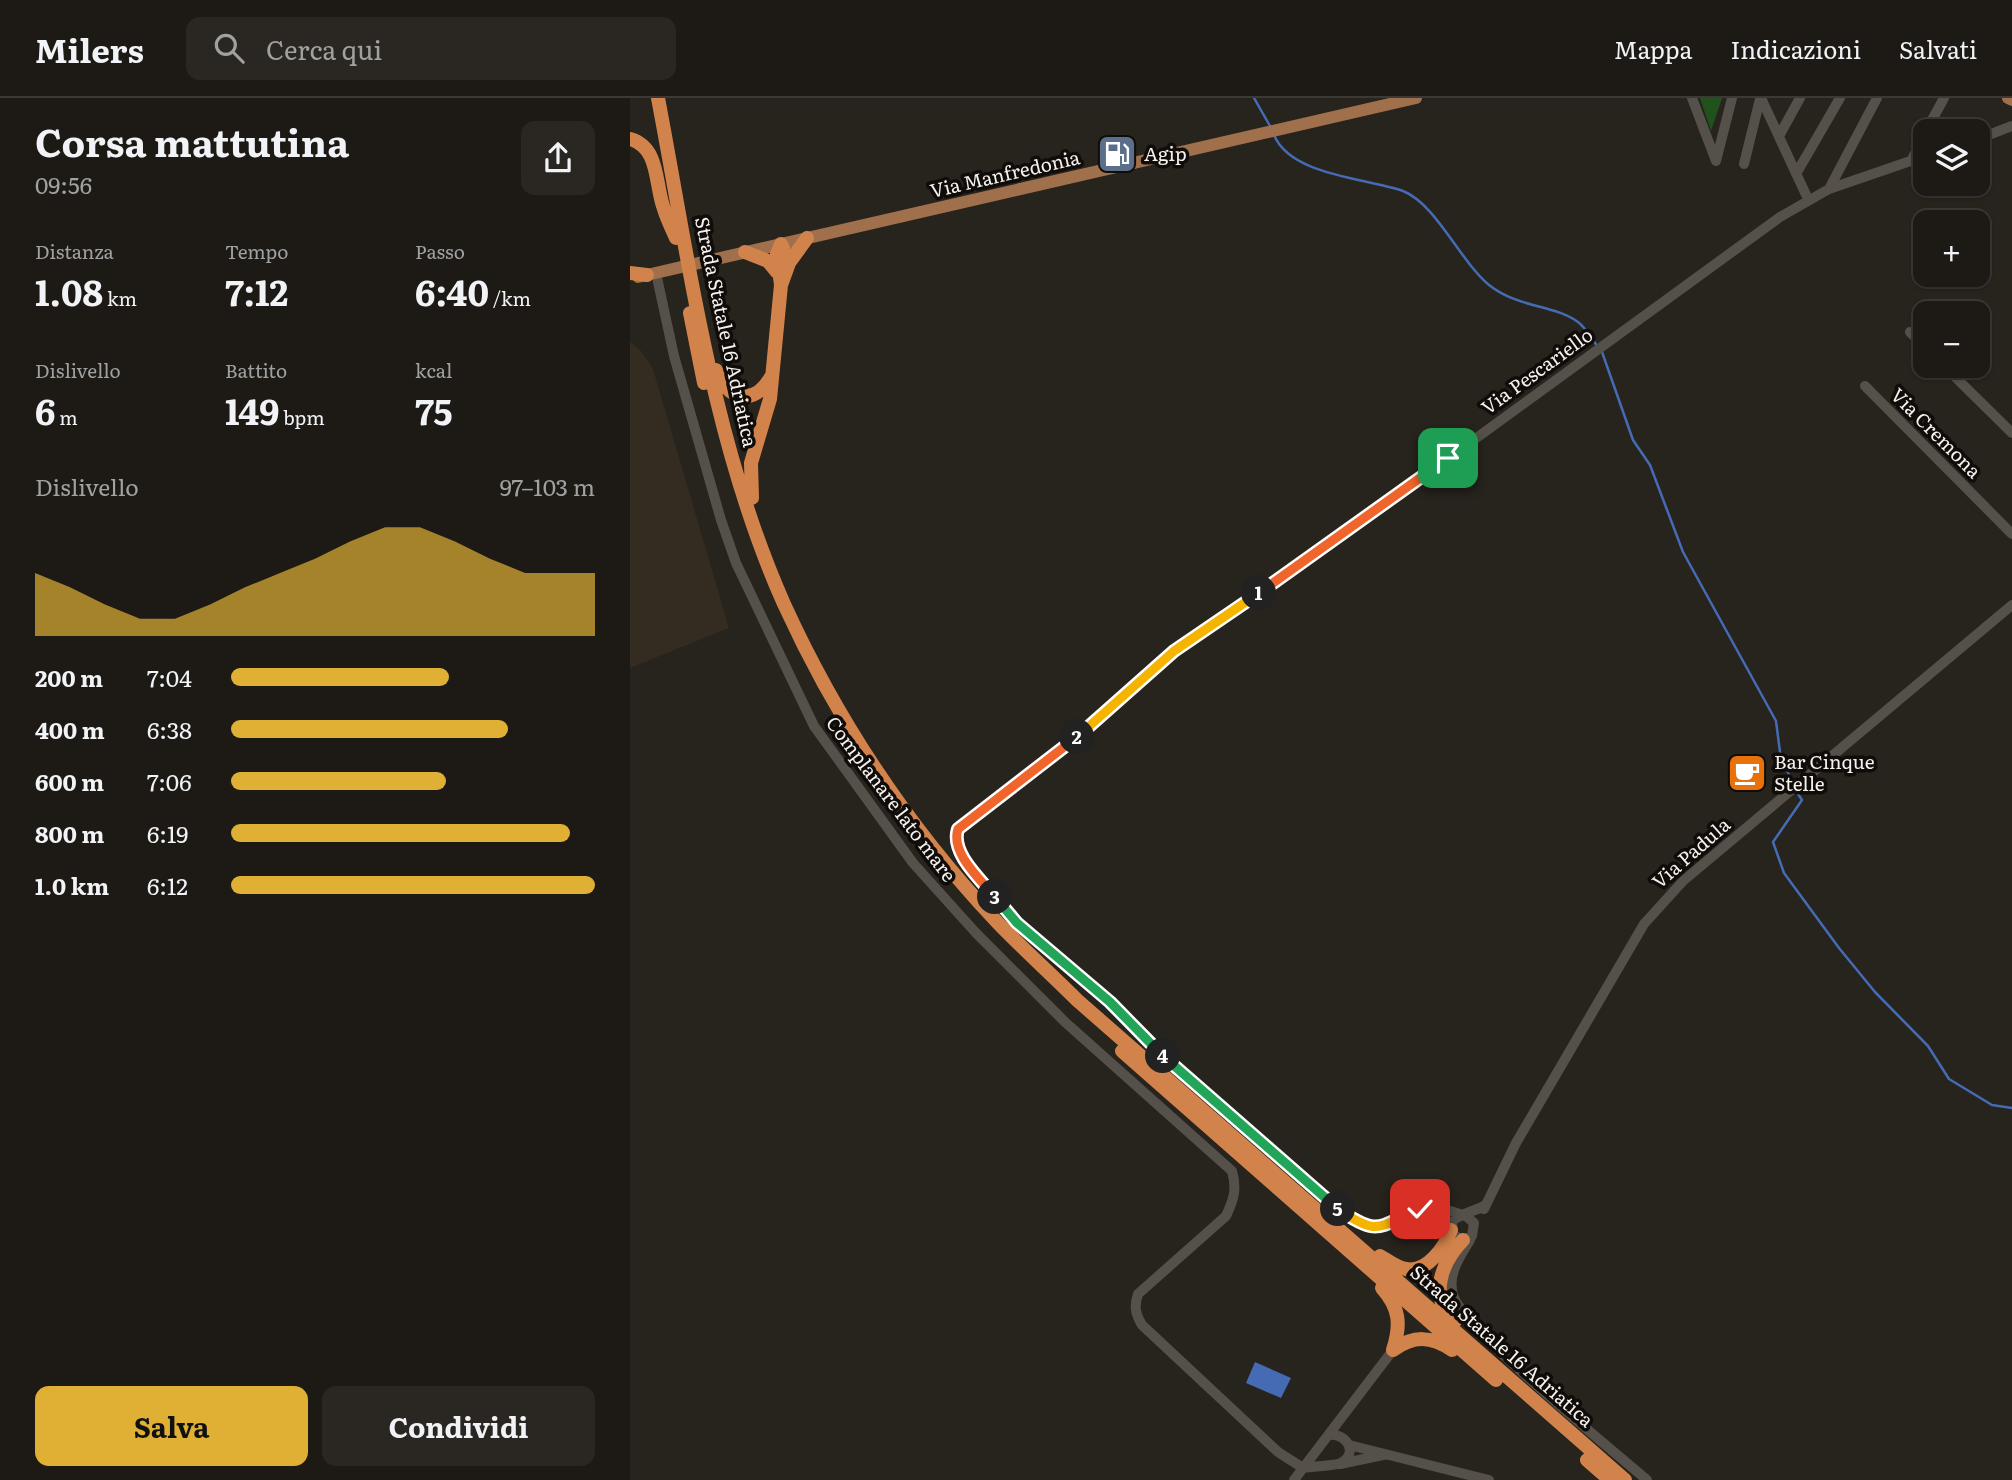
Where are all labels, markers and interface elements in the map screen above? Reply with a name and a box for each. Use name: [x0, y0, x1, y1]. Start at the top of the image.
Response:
search box: [186, 17, 676, 80]
text: Milers: [35, 24, 144, 73]
icon: search: [210, 29, 248, 67]
text: Cerca qui: [266, 29, 382, 68]
text: Mappa: [1614, 31, 1692, 66]
text: Indicazioni: [1730, 31, 1861, 66]
text: Salvati: [1899, 31, 1977, 66]
text: Corsa mattutina: [35, 112, 349, 169]
map controls: [1913, 119, 1990, 378]
button: layers: [1913, 119, 1990, 196]
button: share: [521, 121, 595, 195]
fuel station icon: Agip: [1096, 133, 1138, 175]
place label: Agip: [1144, 139, 1187, 167]
street label: Via Manfredonia: [927, 142, 1083, 204]
text: 09:56: [35, 167, 92, 201]
button: +: [1913, 210, 1990, 287]
street label: Strada Statale 16 Adriatica: [689, 214, 765, 450]
text: Distanza: [35, 237, 114, 265]
text: Tempo: [225, 237, 288, 265]
text: Passo: [415, 237, 465, 265]
text: 1.08: [35, 265, 103, 317]
text: 7:12: [225, 265, 288, 317]
text: 6:40: [415, 265, 489, 317]
text: km: [103, 284, 137, 312]
text: /km: [489, 284, 531, 312]
button: −: [1913, 301, 1990, 378]
street label: Via Pescariello: [1475, 320, 1598, 420]
text: Dislivello: [35, 356, 121, 384]
text: Battito: [225, 356, 287, 384]
text: kcal: [415, 356, 452, 384]
street label: Via Cremona: [1885, 381, 1989, 484]
text: 6: [35, 384, 55, 436]
text: 149: [225, 384, 279, 436]
text: 75: [415, 384, 452, 436]
text: m: [55, 403, 78, 431]
text: bpm: [279, 403, 325, 431]
pin: [1418, 428, 1478, 488]
icon: arrive: [1429, 439, 1467, 477]
text: Dislivello: [35, 469, 139, 503]
text: 97–103 m: [500, 469, 595, 503]
pin: 1: [1242, 575, 1276, 610]
text: 1: [1255, 578, 1262, 606]
text: 200 m: [35, 660, 103, 694]
text: 7:04: [147, 660, 192, 694]
street label: Complanare lato mare: [820, 710, 964, 887]
text: 400 m: [35, 712, 105, 746]
text: 6:38: [147, 712, 192, 746]
pin: 2: [1060, 720, 1094, 754]
text: 2: [1071, 722, 1082, 750]
place label: Bar Cinque Stelle: [1774, 747, 1875, 797]
cafe icon: Bar Cinque Stelle: [1726, 752, 1768, 794]
text: 600 m: [35, 764, 104, 798]
text: 7:06: [147, 764, 192, 798]
street label: Via Padula: [1645, 810, 1736, 894]
text: 800 m: [35, 816, 104, 850]
text: 6:19: [147, 816, 188, 850]
text: 1.0 km: [35, 868, 109, 902]
text: 6:12: [147, 868, 188, 902]
pin: 3: [978, 880, 1012, 914]
text: 3: [989, 882, 1000, 910]
pin: 4: [1146, 1038, 1180, 1074]
text: 4: [1157, 1041, 1168, 1069]
pin: [1390, 1179, 1450, 1239]
icon: check: [1401, 1190, 1439, 1228]
pin: 5: [1320, 1192, 1356, 1226]
text: 5: [1332, 1194, 1343, 1222]
street label: Strada Statale 16 Adriatica: [1405, 1258, 1601, 1433]
button: Salva: [35, 1386, 308, 1466]
button: Condividi: [322, 1386, 595, 1466]

